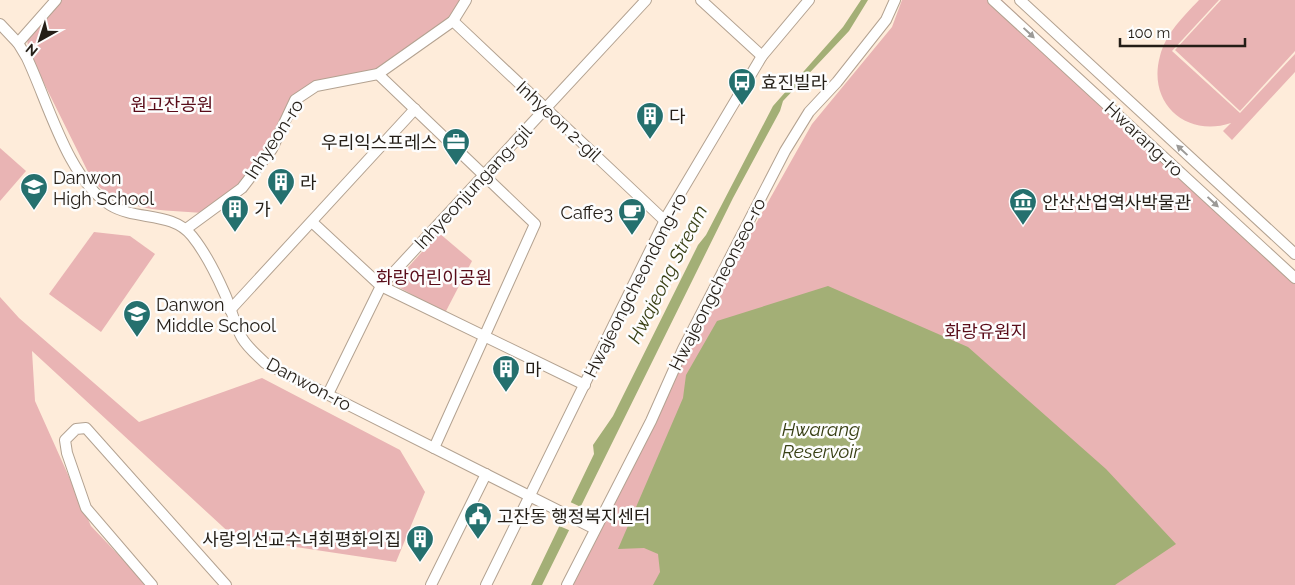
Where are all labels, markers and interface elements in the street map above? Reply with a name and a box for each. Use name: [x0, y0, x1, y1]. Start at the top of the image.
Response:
north arrow: [15, 15, 65, 65]
scale bar: [1120, 15, 1245, 47]
text: 100 m: [1128, 24, 1170, 42]
one-way arrow: [1023, 27, 1035, 39]
text: N: [23, 41, 41, 60]
bus stop icon: 효진빌라: [727, 67, 757, 106]
place label: 효진빌라: [761, 72, 828, 93]
street label: Inhyeon 2-gil: [512, 77, 606, 166]
park label: 원고잔공원: [131, 94, 213, 115]
street label: Inhyeon-ro: [240, 95, 308, 183]
street label: Hwarang-ro: [1100, 97, 1188, 181]
building icon: 다: [635, 101, 665, 140]
place label: 다: [669, 106, 686, 127]
street label: Inhyeonjungang-gil: [410, 121, 536, 253]
office icon: 우리익스프레스: [441, 127, 471, 166]
place label: 우리익스프레스: [321, 132, 437, 153]
one-way arrow: [1176, 144, 1188, 156]
place label: Danwon High School: [53, 167, 154, 209]
building icon: 라: [266, 167, 296, 206]
school or university icon: Danwon High School: [19, 172, 49, 211]
place label: 라: [300, 172, 317, 193]
museum icon: 안산산업역사박물관: [1008, 187, 1038, 226]
street label: Hwajeongcheondong-ro: [579, 189, 691, 381]
place label: 안산산업역사박물관: [1042, 192, 1191, 213]
building icon: 가: [220, 194, 250, 233]
street label: Hwajeongcheonseo-ro: [664, 194, 770, 374]
one-way arrow: [1207, 196, 1219, 208]
cafe icon: Caffe3: [617, 197, 647, 236]
place label: 가: [254, 199, 271, 220]
water label: Hwajeong Stream: [623, 201, 711, 347]
place label: Caffe3: [561, 202, 613, 223]
park label: 화랑어린이공원: [376, 267, 492, 288]
place label: Danwon Middle School: [156, 294, 276, 336]
school or university icon: Danwon Middle School: [122, 299, 152, 338]
park label: 화랑유원지: [945, 321, 1027, 342]
street label: Danwon-ro: [263, 353, 355, 415]
building icon: 마: [491, 354, 521, 393]
place label: 마: [525, 359, 542, 380]
water label: Hwarang Reservoir: [782, 418, 862, 462]
public building icon: 고잔동 행정복지센터: [463, 501, 493, 540]
place label: 고잔동 행정복지센터: [497, 506, 651, 527]
building icon: 사랑의선교수녀회평화의집: [405, 524, 435, 563]
place label: 사랑의선교수녀회평화의집: [202, 529, 401, 550]

